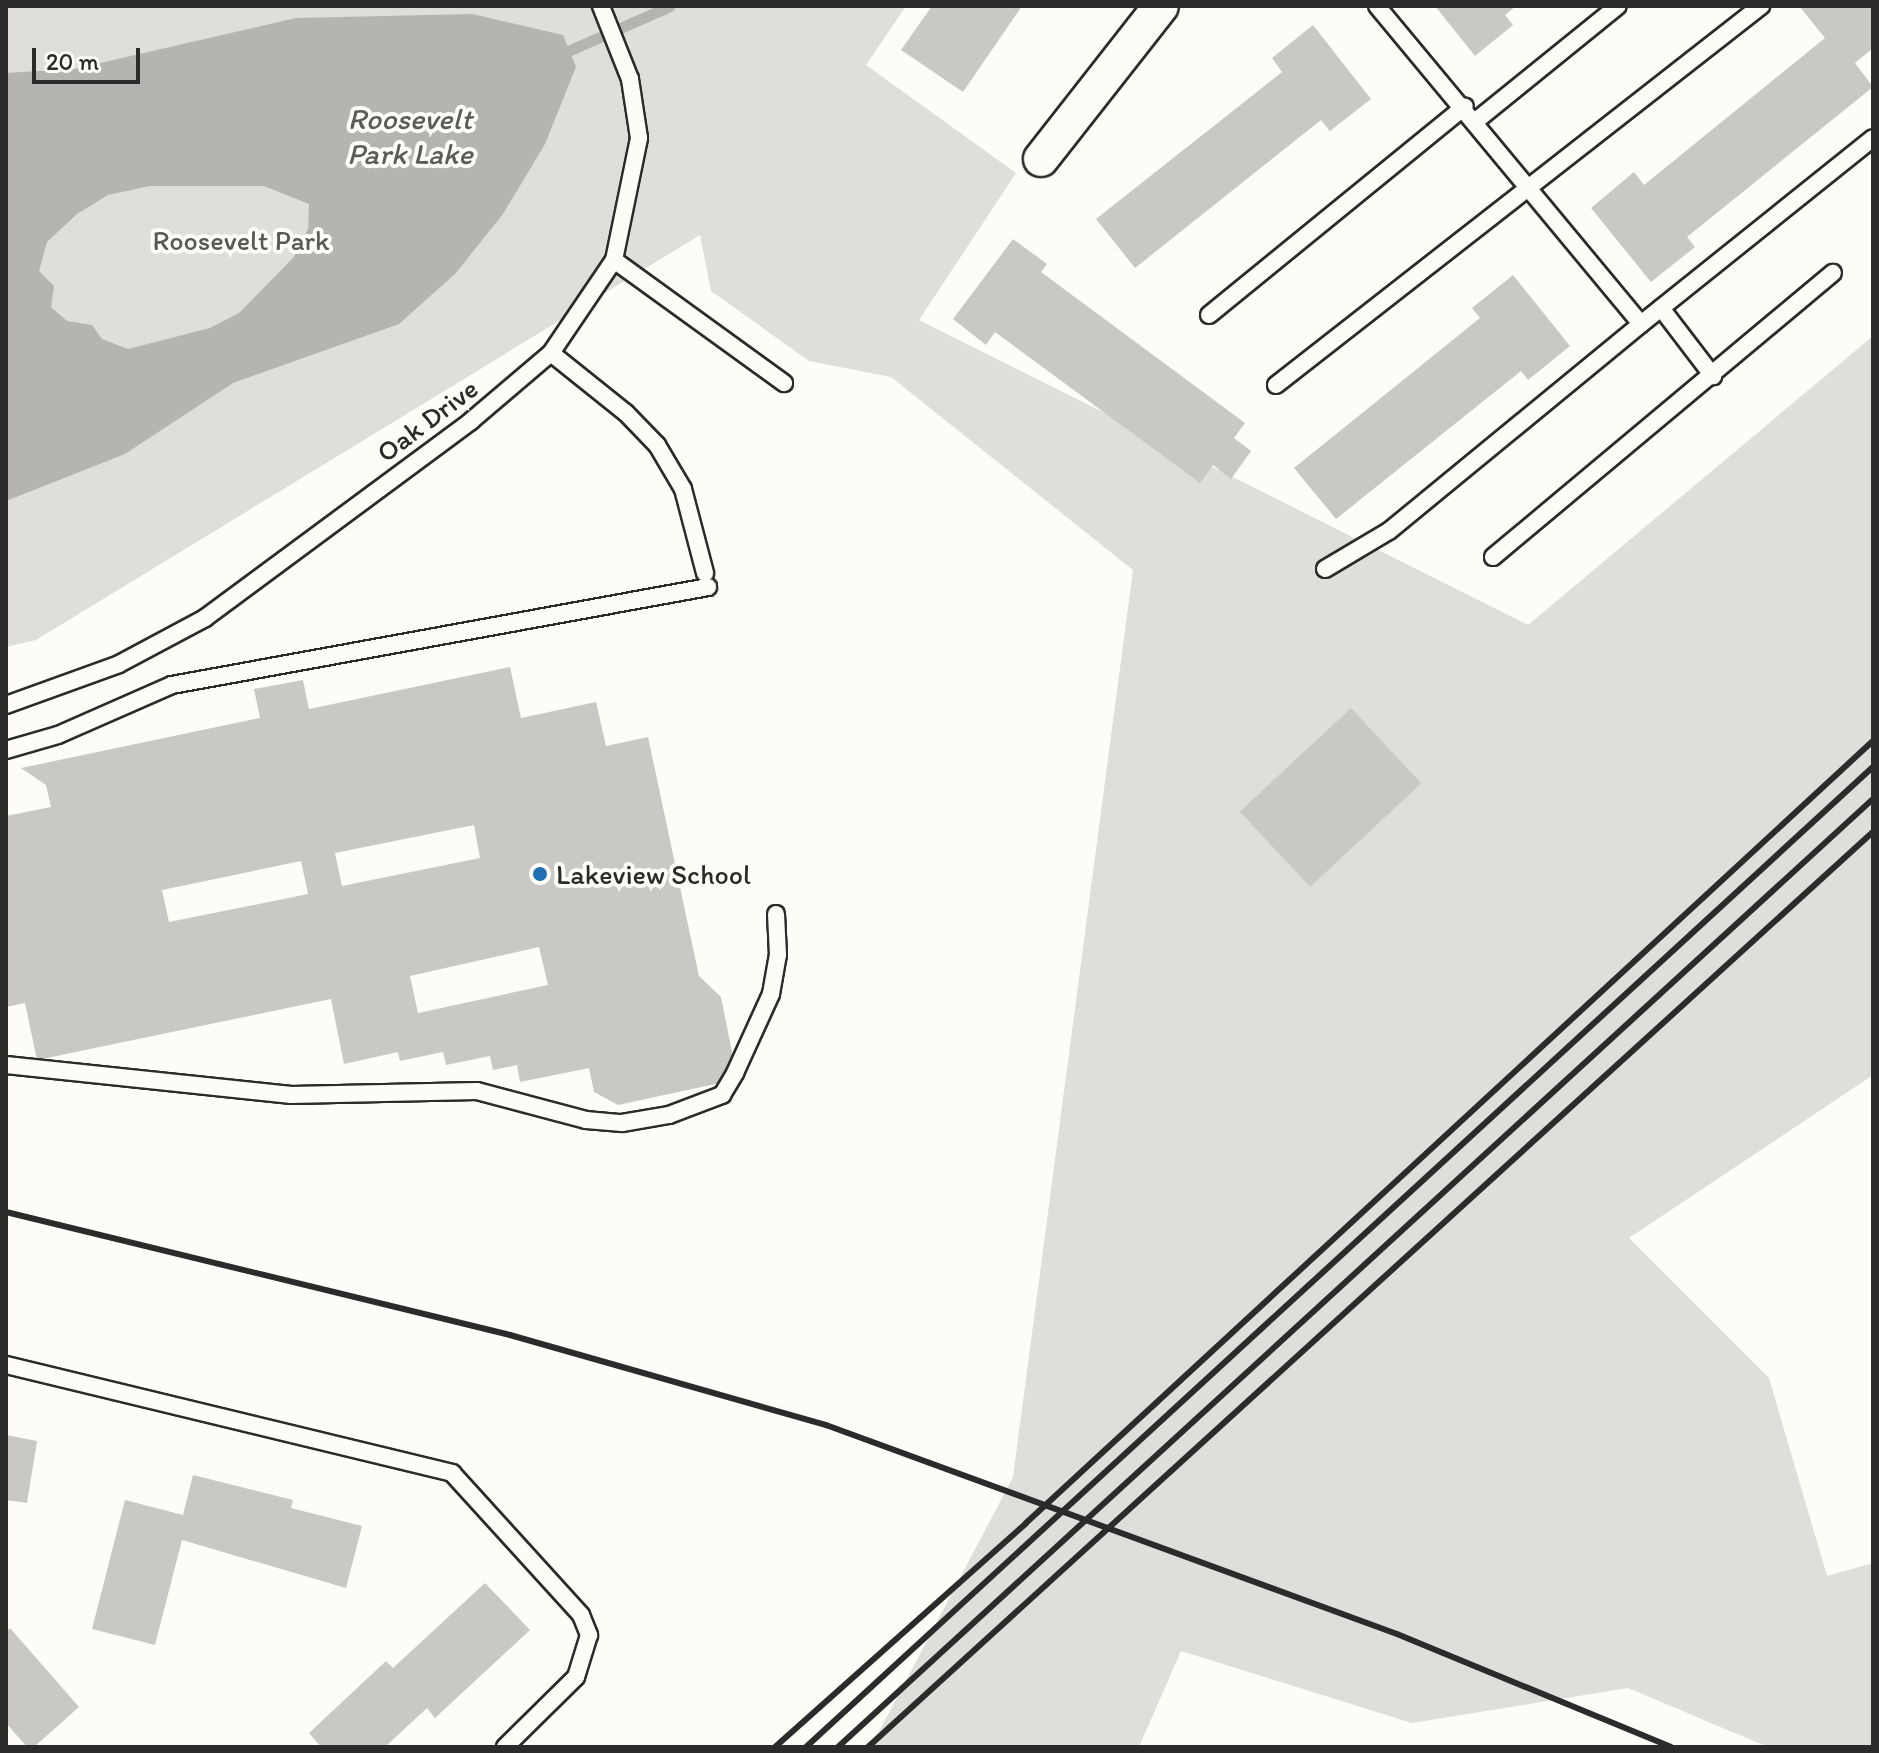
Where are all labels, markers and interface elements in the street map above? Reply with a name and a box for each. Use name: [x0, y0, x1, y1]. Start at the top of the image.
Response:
scale bar: [36, 32, 144, 82]
text: 20 m: [46, 47, 99, 76]
water label: Roosevelt Park Lake: [347, 101, 473, 172]
park label: Roosevelt Park: [152, 223, 330, 257]
street label: Oak Drive: [370, 371, 484, 469]
place label: Lakeview School: [556, 857, 751, 891]
marker: Lakeview School: [531, 865, 549, 883]

